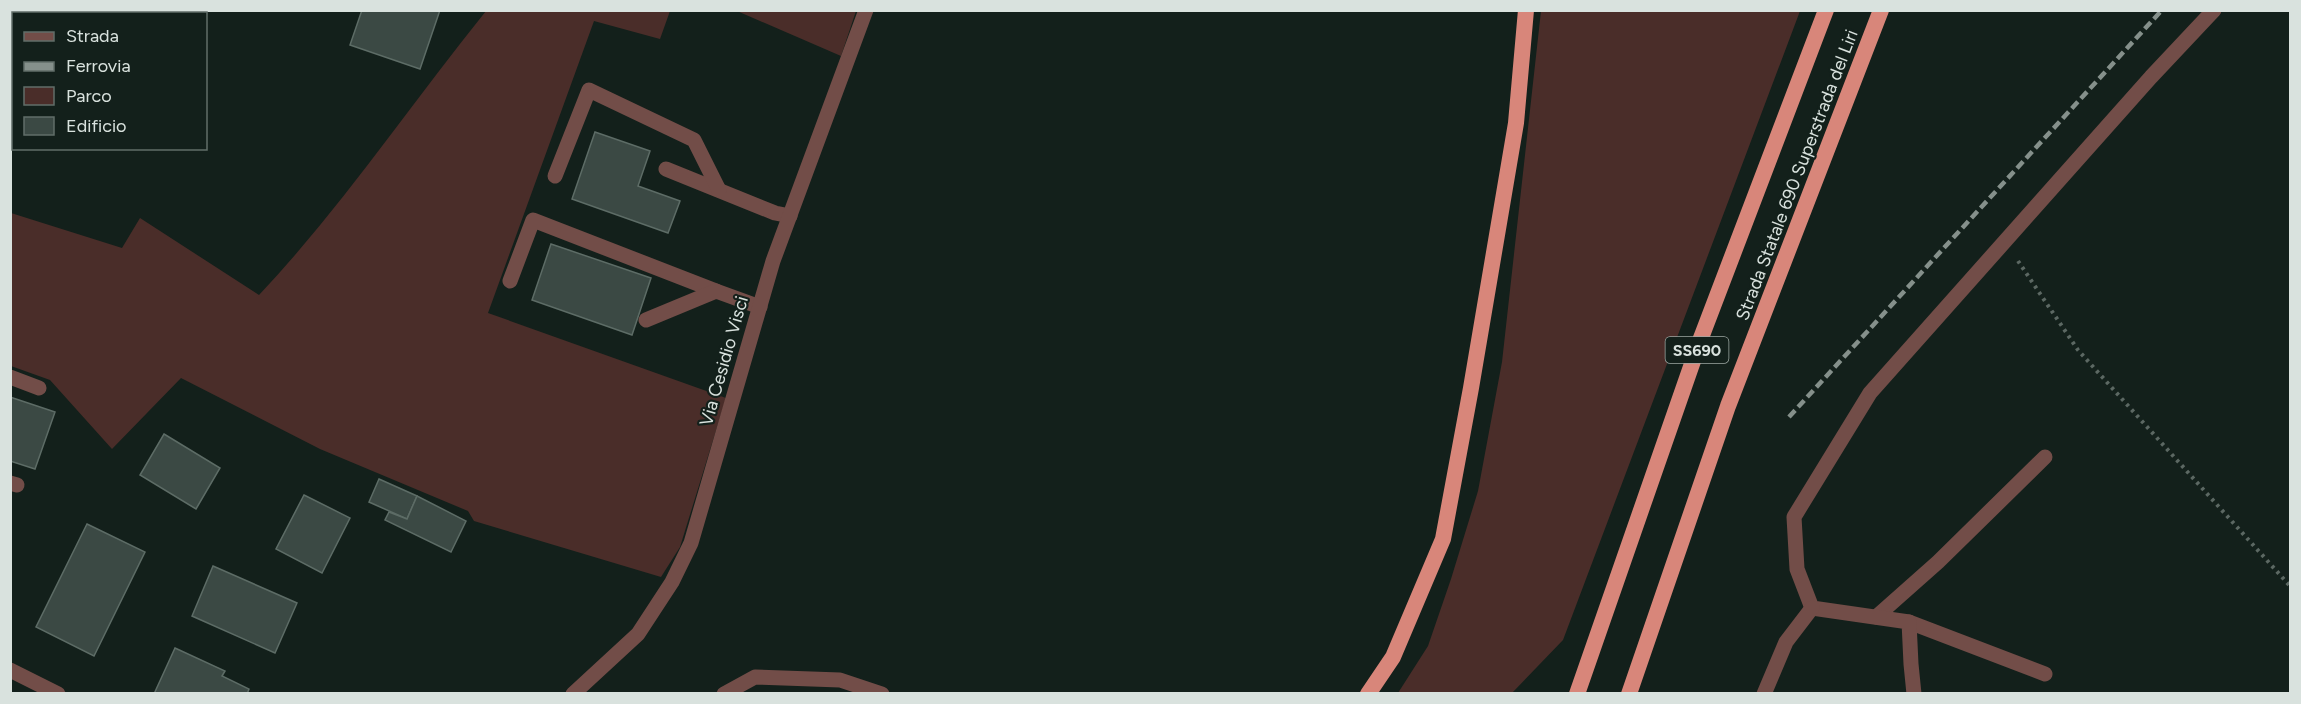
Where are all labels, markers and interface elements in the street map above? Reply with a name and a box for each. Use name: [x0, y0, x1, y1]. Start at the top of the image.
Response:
legend: [12, 12, 207, 150]
text: Strada: [66, 25, 119, 47]
street label: Strada Statale 690 Superstrada del Liri: [1731, 27, 1863, 323]
text: Ferrovia: [66, 55, 131, 77]
text: Parco: [66, 85, 112, 107]
text: Edificio: [66, 115, 127, 137]
street label: Via Cesidio Visci: [695, 293, 753, 429]
road number: SS690: [1666, 337, 1728, 363]

